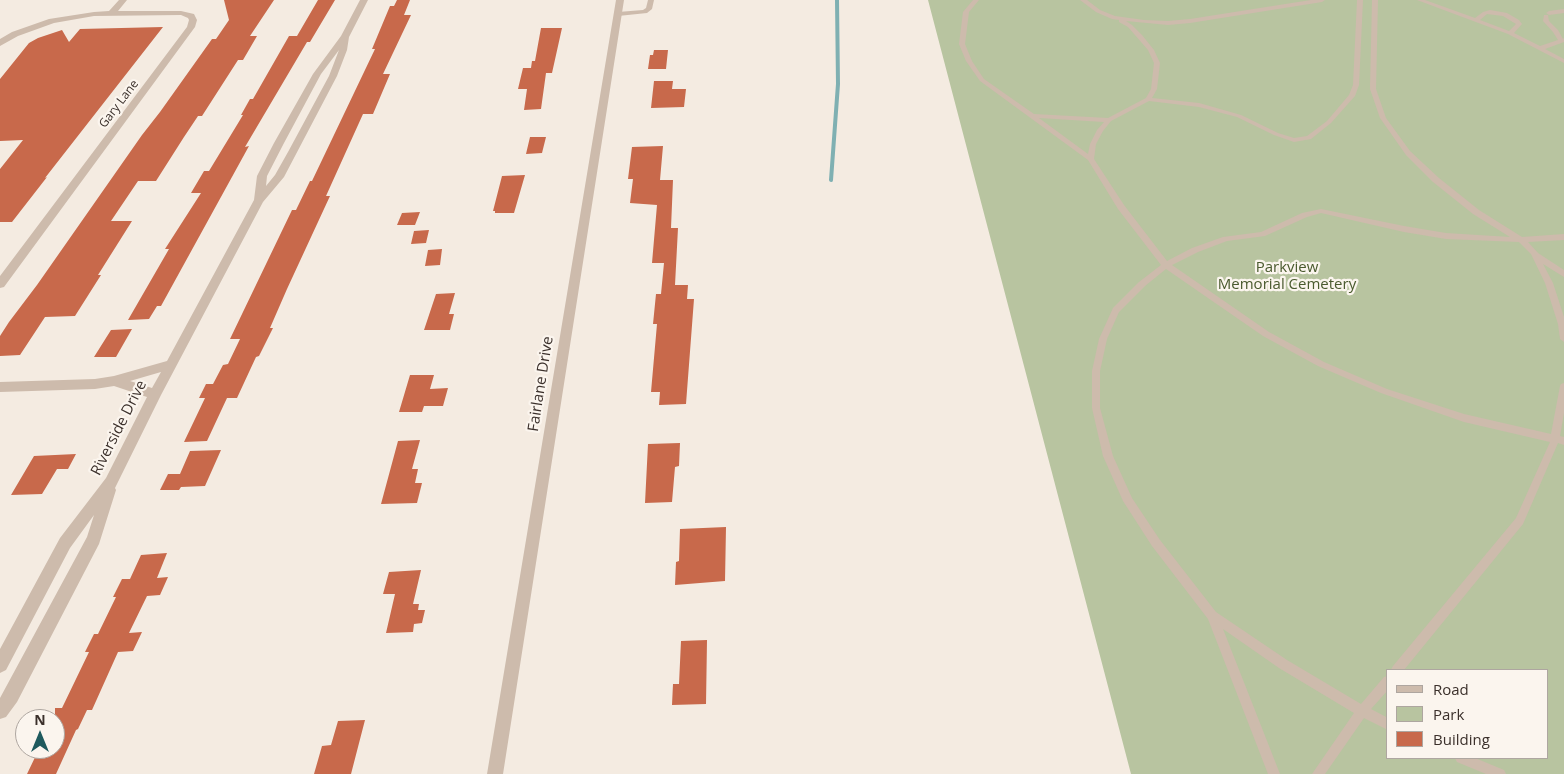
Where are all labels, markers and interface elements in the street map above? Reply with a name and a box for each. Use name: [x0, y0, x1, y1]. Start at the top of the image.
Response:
street label: Gary Lane: [96, 77, 142, 131]
park label: Parkview Memorial Cemetery: [1218, 259, 1356, 294]
street label: Fairlane Drive: [525, 335, 557, 433]
street label: Riverside Drive: [87, 377, 151, 479]
legend: [1386, 669, 1549, 759]
text: Road: [1433, 679, 1469, 699]
text: Park: [1433, 704, 1464, 724]
north arrow: [15, 709, 65, 759]
text: N: [34, 710, 46, 729]
text: Building: [1433, 729, 1490, 749]

